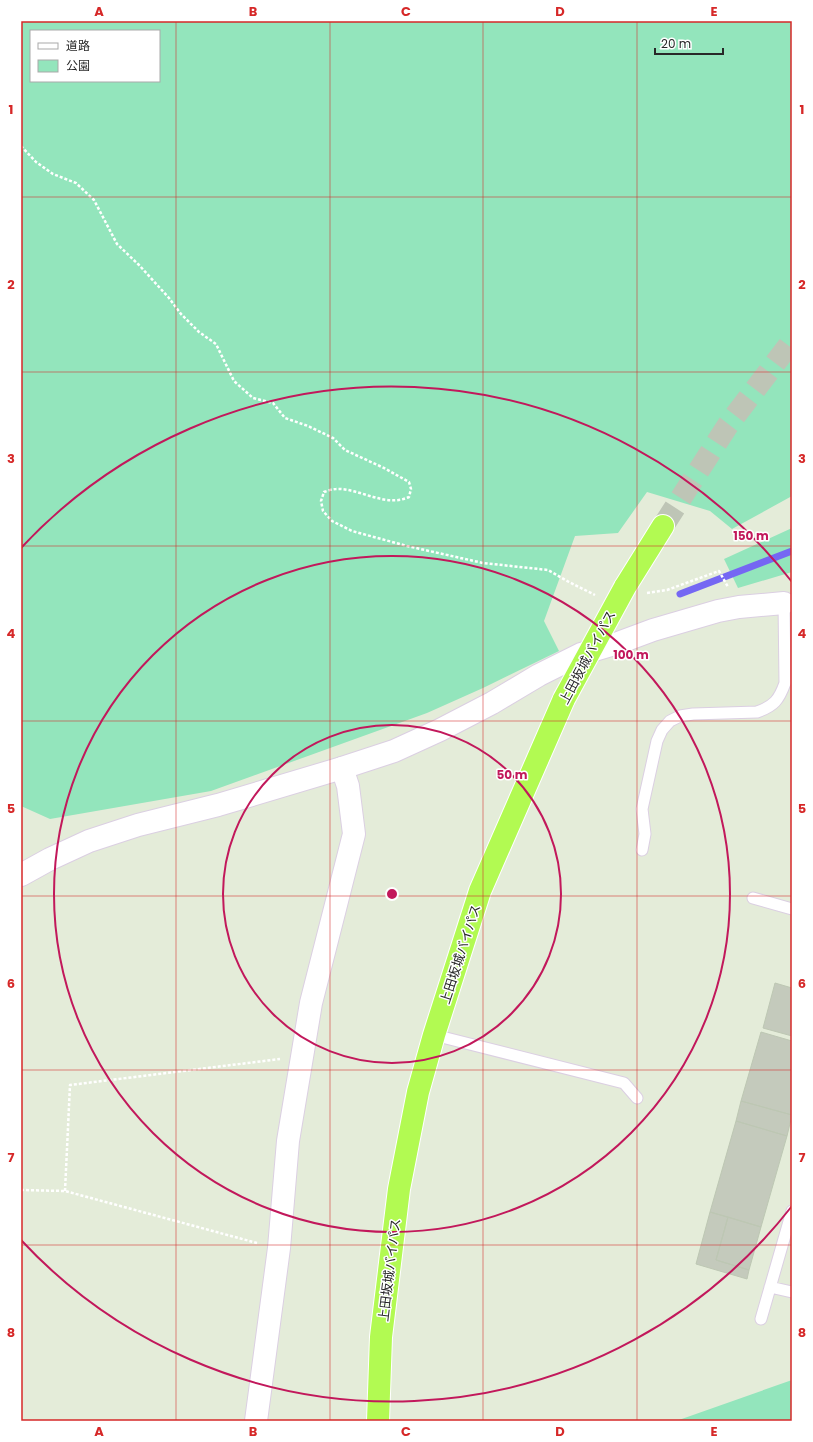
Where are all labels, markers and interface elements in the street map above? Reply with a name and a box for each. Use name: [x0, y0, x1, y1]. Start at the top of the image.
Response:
text: A: [94, 2, 104, 21]
text: B: [249, 2, 258, 21]
text: C: [401, 2, 411, 21]
text: D: [555, 2, 565, 21]
text: E: [710, 2, 718, 21]
legend: [30, 30, 160, 82]
scale bar: [655, 30, 723, 56]
text: 20 m: [661, 35, 691, 52]
text: 道路: [66, 37, 90, 54]
text: 公園: [66, 57, 90, 74]
text: 1: [9, 100, 13, 119]
text: 1: [800, 100, 804, 119]
text: 2: [7, 275, 15, 294]
text: 2: [798, 275, 806, 294]
text: 3: [7, 449, 15, 468]
text: 3: [798, 449, 806, 468]
text: 150 m: [733, 527, 769, 544]
street label: 上田坂城バイパス: [555, 607, 620, 707]
text: 4: [7, 624, 16, 643]
text: 4: [798, 624, 807, 643]
text: 100 m: [613, 646, 649, 663]
text: 50 m: [497, 766, 528, 783]
text: 5: [7, 799, 15, 818]
text: 5: [798, 799, 806, 818]
centre of rings: [385, 887, 399, 901]
street label: 上田坂城バイパス: [435, 902, 486, 1006]
text: 6: [7, 974, 15, 993]
text: 6: [798, 974, 806, 993]
text: 7: [8, 1148, 15, 1167]
text: 7: [799, 1148, 806, 1167]
street label: 上田坂城バイパス: [374, 1217, 405, 1323]
text: 8: [7, 1323, 15, 1342]
text: 8: [798, 1323, 806, 1342]
text: A: [94, 1422, 104, 1441]
text: B: [249, 1422, 258, 1441]
text: C: [401, 1422, 411, 1441]
text: D: [555, 1422, 565, 1441]
text: E: [710, 1422, 718, 1441]

